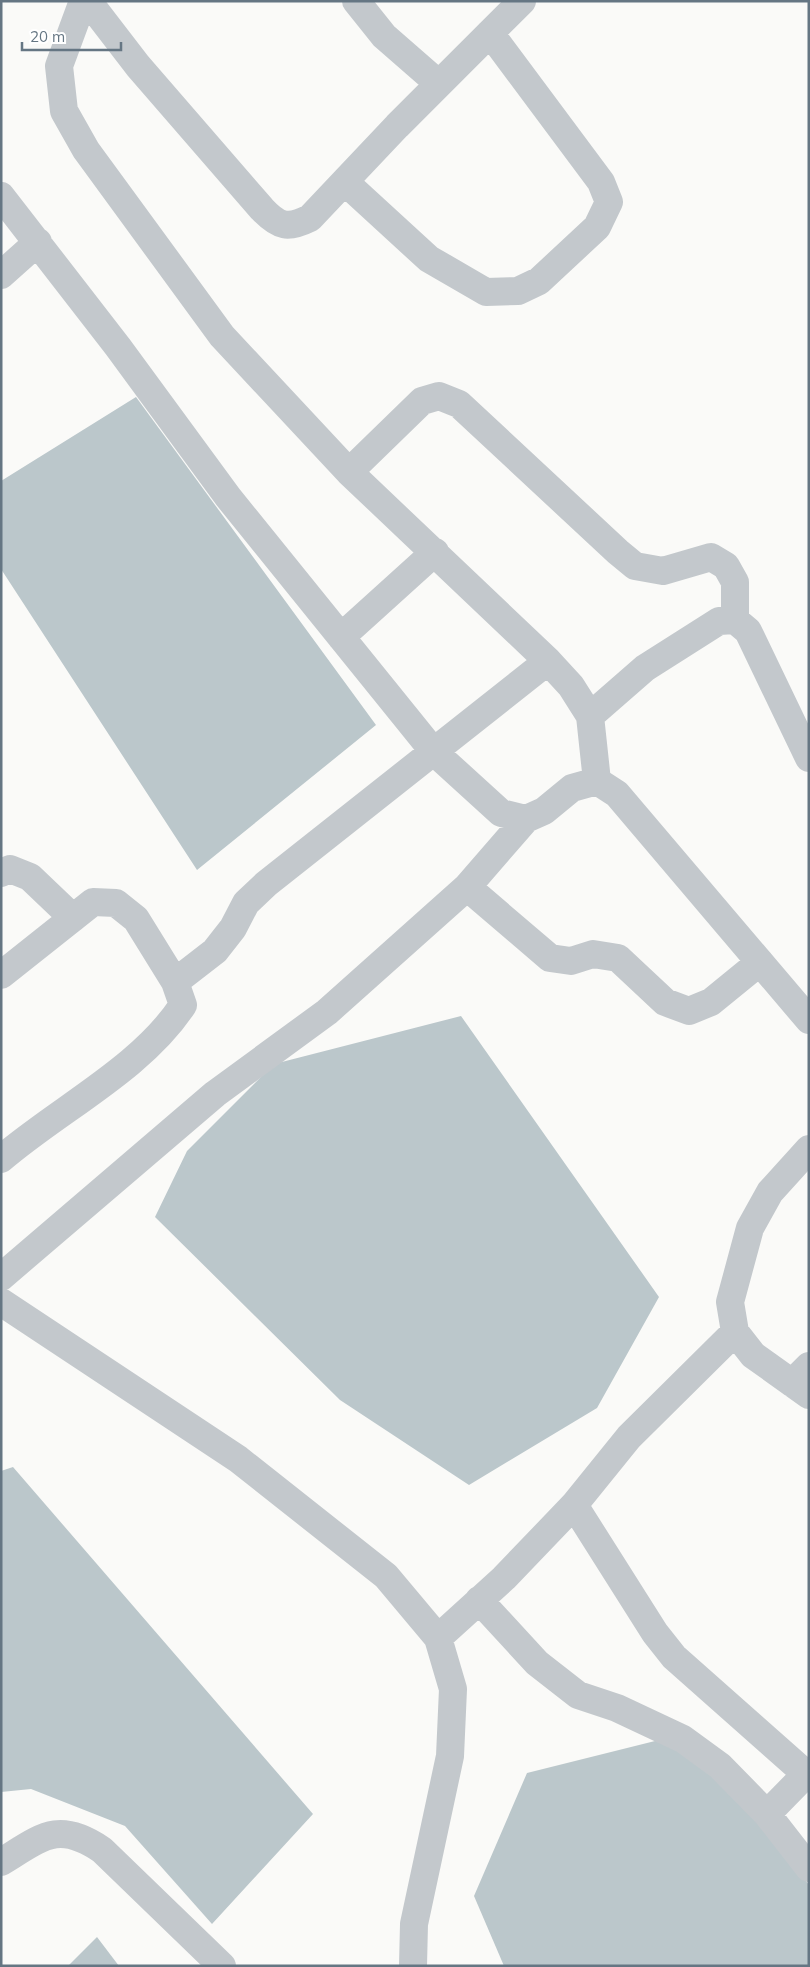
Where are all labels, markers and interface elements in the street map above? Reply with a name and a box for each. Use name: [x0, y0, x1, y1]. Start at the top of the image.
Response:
scale bar: [22, 20, 121, 52]
text: 20 m: [30, 27, 65, 46]

